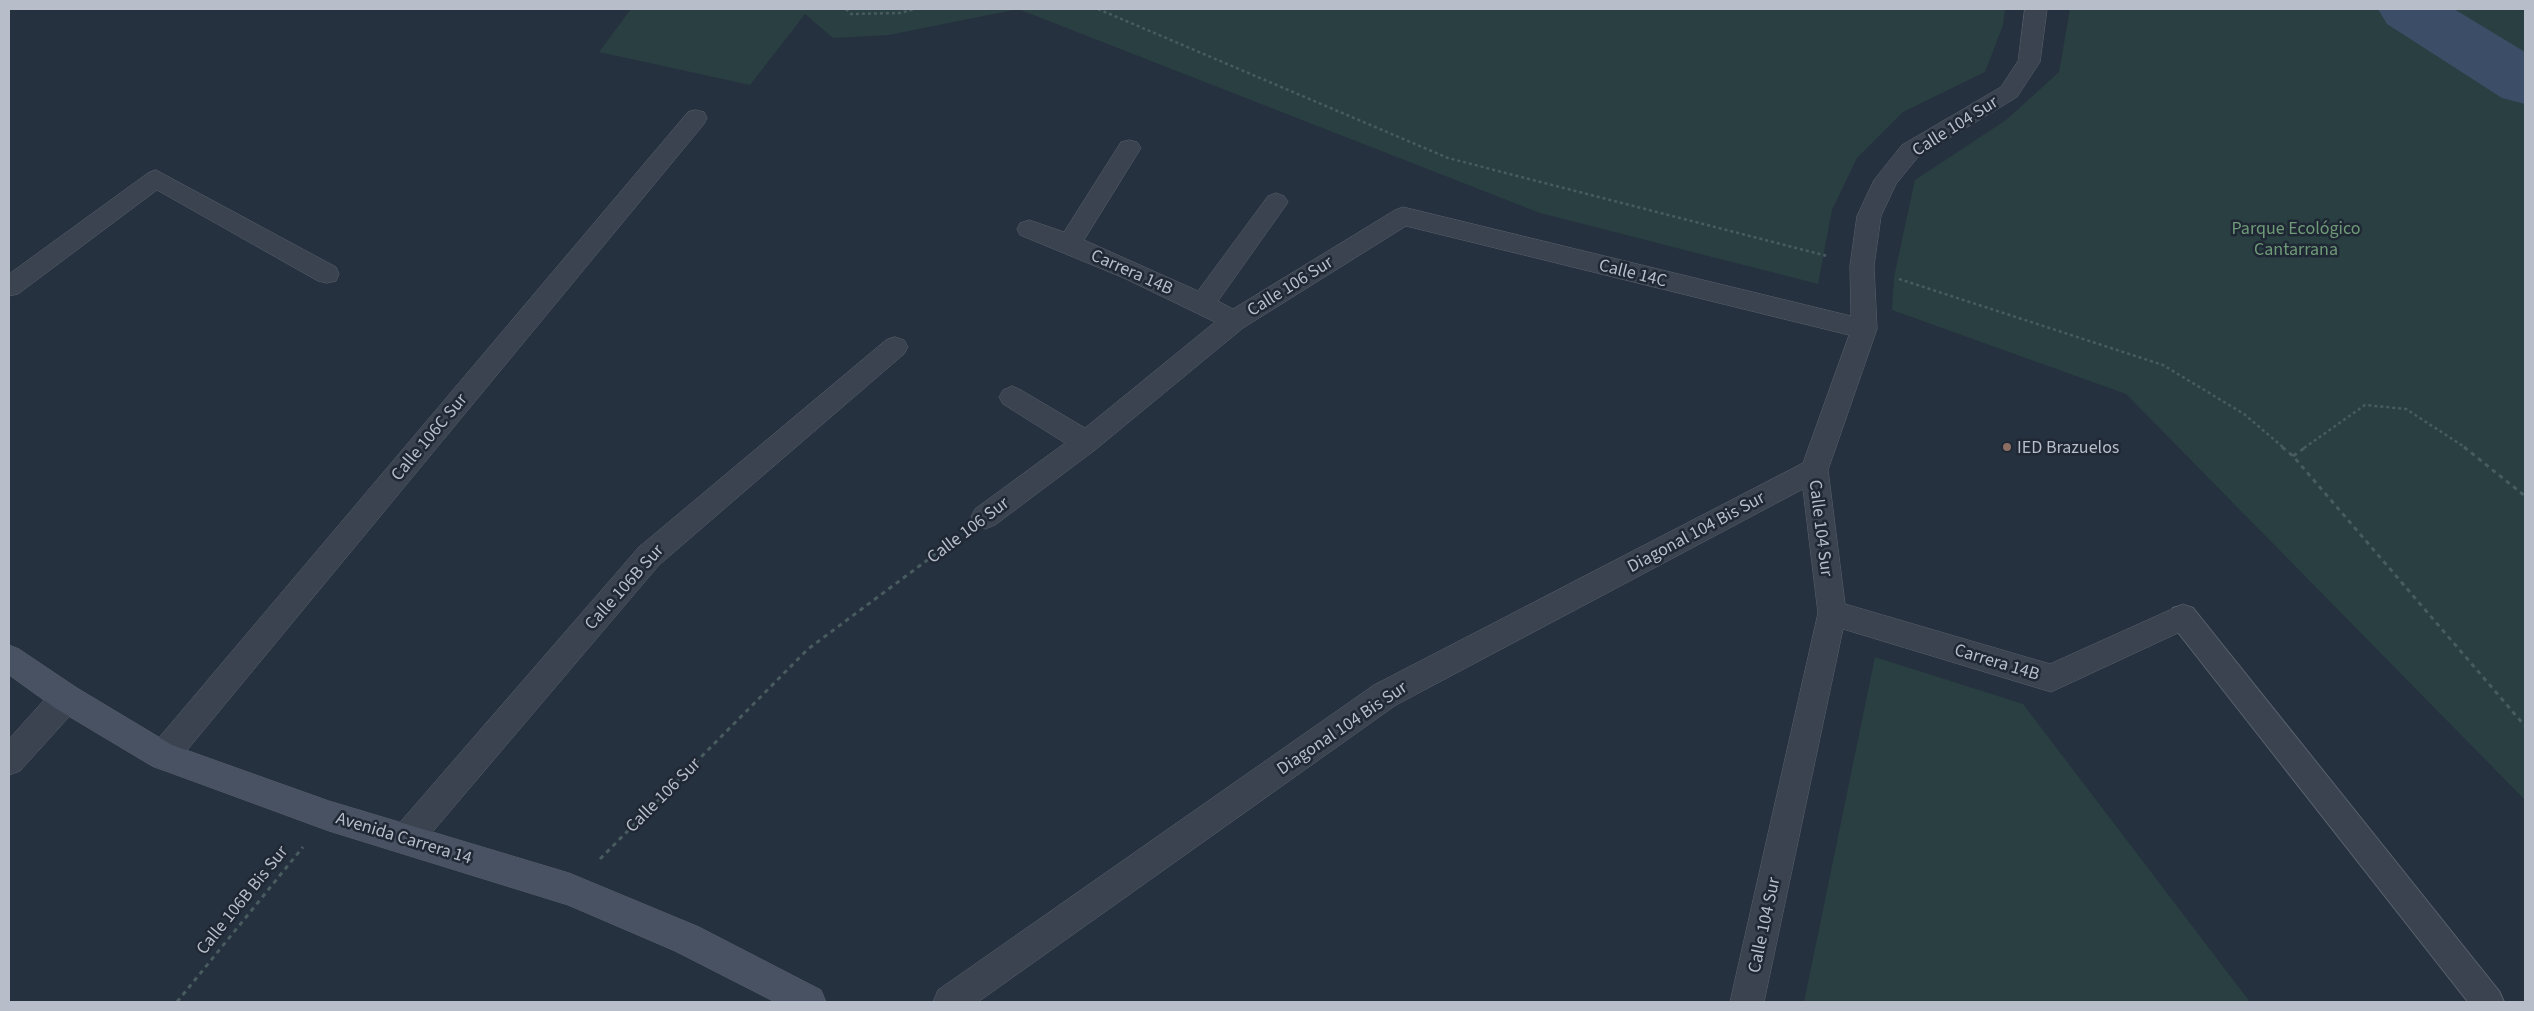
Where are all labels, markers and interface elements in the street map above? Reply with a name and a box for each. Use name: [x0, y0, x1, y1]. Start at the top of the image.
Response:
street label: Calle 104 Sur: [1907, 89, 2003, 162]
park label: Parque Ecológico Cantarrana: [2231, 216, 2361, 262]
street label: Carrera 14B: [1087, 243, 1177, 301]
street label: Calle 106 Sur: [1242, 249, 1338, 322]
street label: Calle 14C: [1596, 252, 1670, 294]
street label: Calle 106C Sur: [385, 387, 474, 486]
place label: IED Brazuelos: [2017, 435, 2119, 460]
marker: IED Brazuelos: [2001, 441, 2013, 453]
street label: Calle 104 Sur: [1803, 478, 1839, 578]
street label: Diagonal 104 Bis Sur: [1623, 485, 1770, 579]
street label: Calle 106 Sur: [922, 490, 1015, 569]
street label: Calle 106B Sur: [579, 538, 670, 635]
street label: Carrera 14B: [1951, 637, 2043, 687]
street label: Diagonal 104 Bis Sur: [1272, 675, 1413, 781]
street label: Calle 106 Sur: [620, 751, 707, 838]
street label: Avenida Carrera 14: [333, 805, 475, 871]
street label: Calle 106B Bis Sur: [190, 840, 294, 960]
street label: Calle 104 Sur: [1742, 874, 1786, 975]

